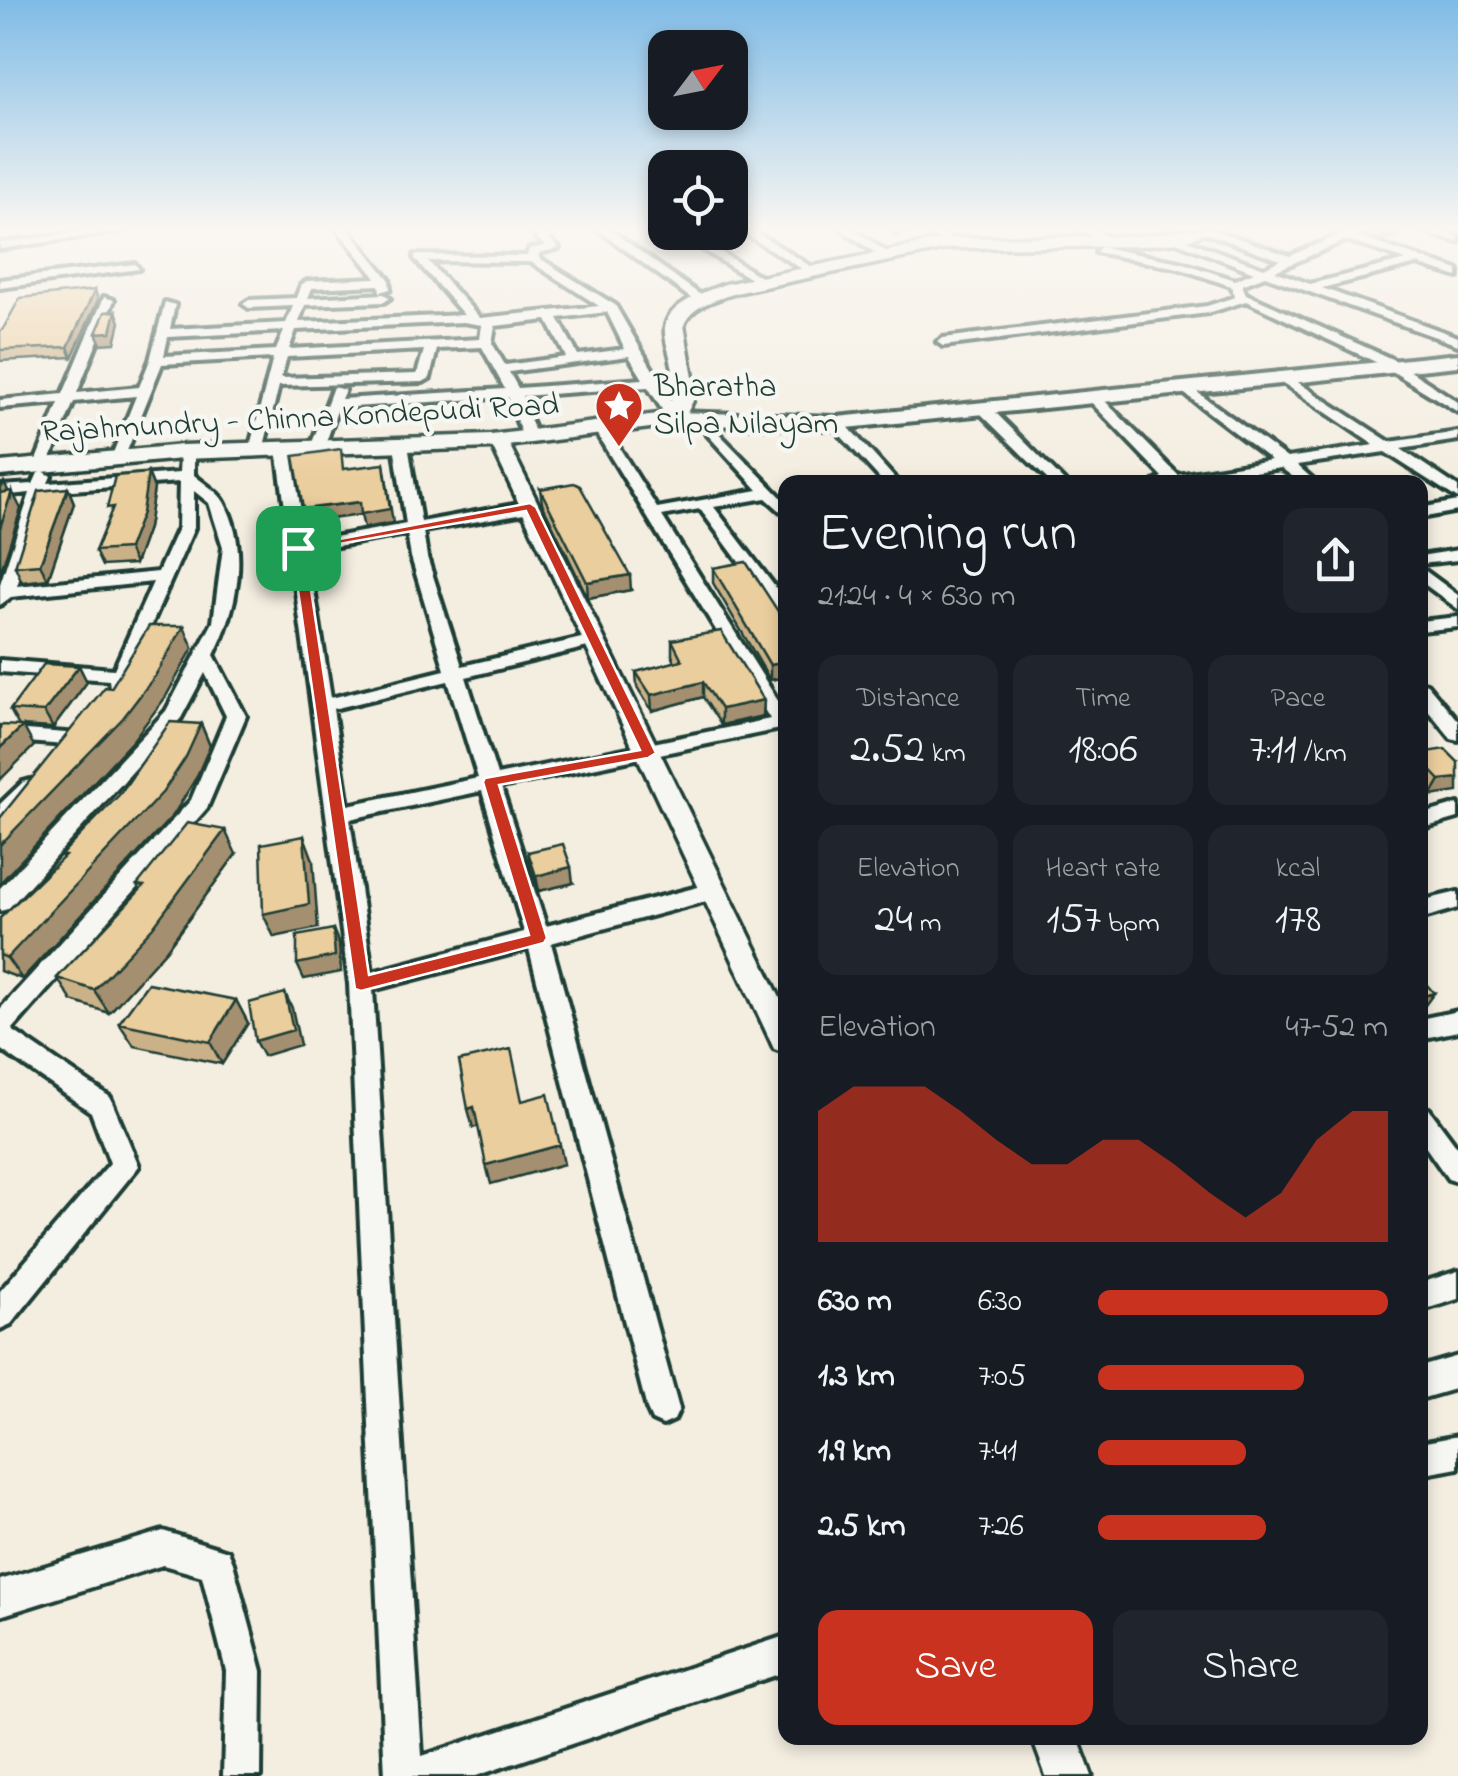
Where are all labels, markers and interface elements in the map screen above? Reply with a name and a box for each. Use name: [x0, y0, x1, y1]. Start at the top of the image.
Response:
north arrow: [648, 30, 748, 130]
map controls: [648, 30, 748, 250]
button: locate: [648, 150, 748, 250]
place label: Bharatha Silpa Nilayam: [653, 365, 838, 449]
place icon: Bharatha Silpa Nilayam: [593, 380, 645, 448]
street label: Rajahmundry - Chinna Kondepudi Road: [40, 383, 560, 457]
text: Evening run: [818, 496, 1077, 576]
pin: [256, 506, 341, 591]
button: share: [1283, 508, 1388, 613]
icon: arrive: [271, 521, 326, 576]
text: 21:24 · 4 × 630 m: [818, 574, 1015, 621]
text: Distance: [856, 679, 960, 720]
text: Time: [1075, 679, 1131, 720]
text: Pace: [1271, 679, 1325, 720]
text: 2.52: [850, 720, 925, 781]
text: 18:06: [1068, 720, 1138, 781]
text: 7:11: [1249, 720, 1297, 781]
text: km: [925, 734, 966, 775]
text: /km: [1297, 734, 1347, 775]
text: Elevation: [857, 849, 959, 890]
text: Heart rate: [1046, 849, 1160, 890]
text: kcal: [1276, 849, 1320, 890]
text: 24: [875, 890, 913, 951]
text: 157: [1046, 890, 1101, 951]
text: 178: [1275, 890, 1321, 951]
text: m: [913, 904, 941, 945]
text: bpm: [1101, 904, 1160, 945]
text: Elevation: [818, 1005, 936, 1052]
text: 47–52 m: [1285, 1005, 1388, 1052]
text: 630 m: [818, 1279, 892, 1326]
text: 6:30: [978, 1279, 1022, 1326]
text: 1.3 km: [818, 1354, 895, 1401]
text: 7:05: [978, 1354, 1026, 1401]
text: 1.9 km: [818, 1429, 891, 1476]
text: 7:41: [978, 1429, 1017, 1476]
text: 2.5 km: [818, 1504, 906, 1551]
text: 7:26: [978, 1504, 1024, 1551]
button: Save: [818, 1610, 1093, 1725]
button: Share: [1113, 1610, 1388, 1725]

